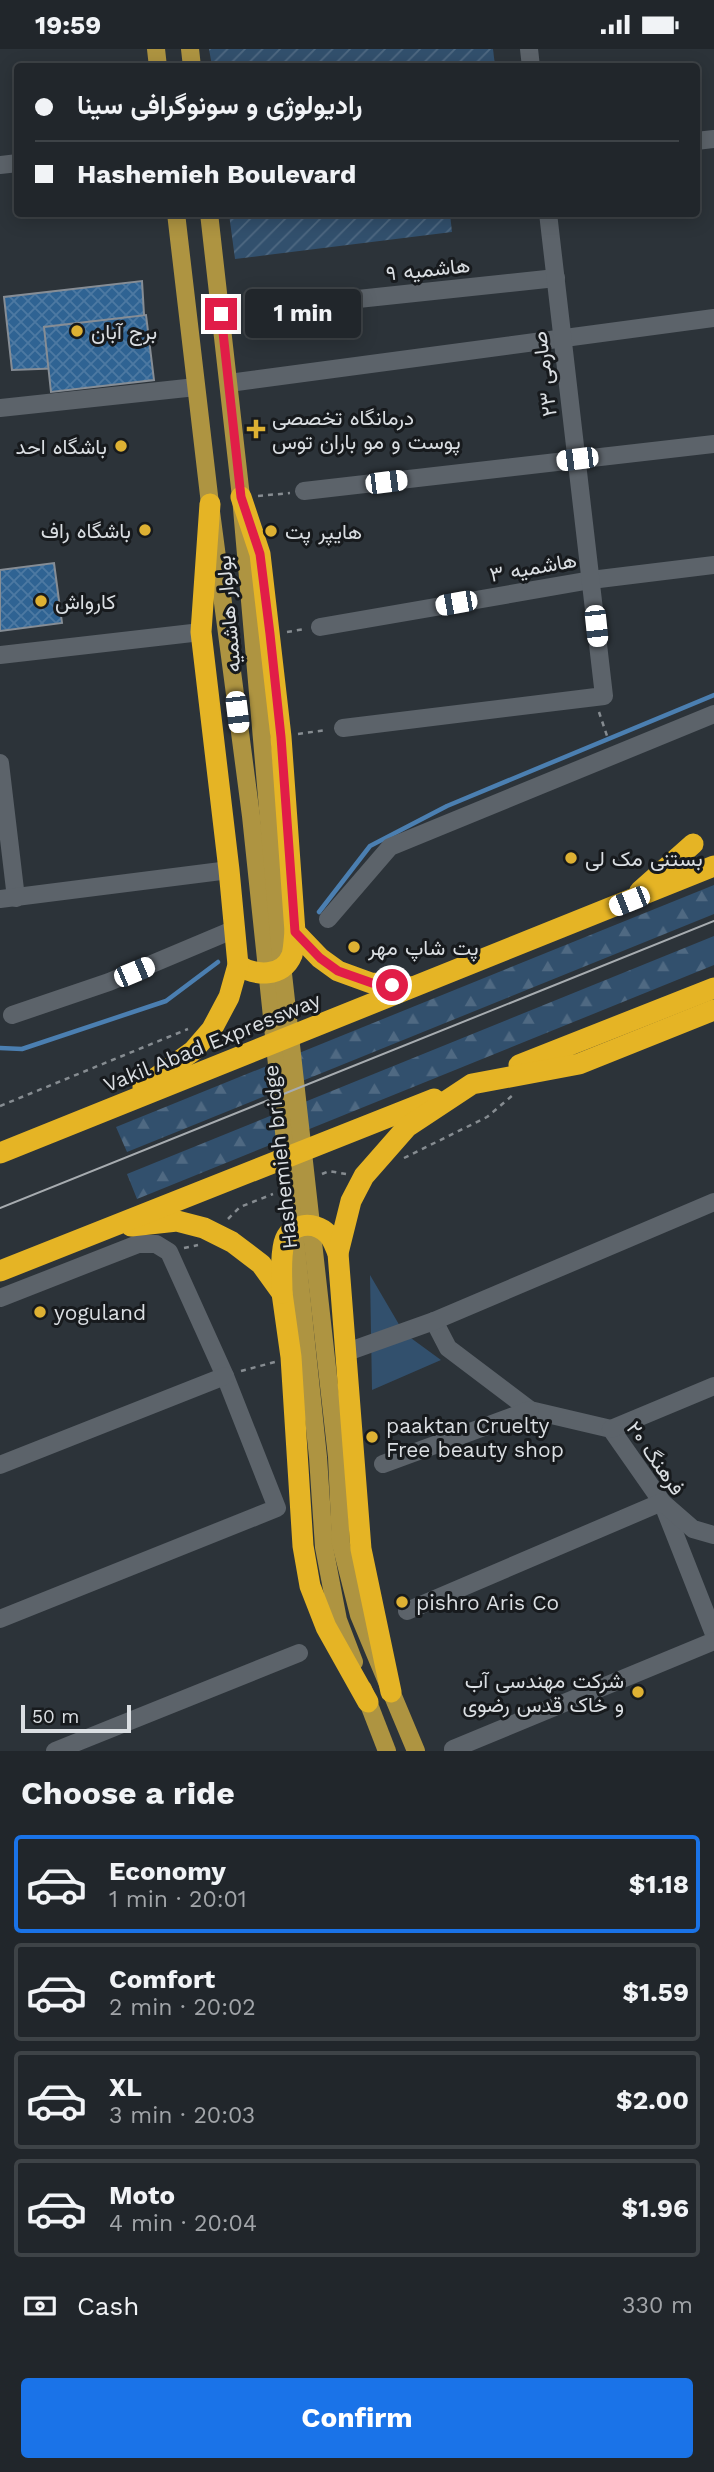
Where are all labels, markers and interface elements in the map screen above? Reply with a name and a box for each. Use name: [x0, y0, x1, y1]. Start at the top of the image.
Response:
text: 19:59: [35, 10, 101, 40]
text: رادیولوژی و سونوگرافی سینا: [77, 90, 362, 120]
text: Hashemieh Boulevard: [77, 159, 356, 189]
street label: هاشمیه ۹: [385, 252, 471, 286]
callout: 1 min: [246, 289, 361, 339]
route end: [205, 298, 237, 330]
text: 1 min: [273, 300, 333, 327]
place label: برج آبان: [91, 319, 157, 346]
marker: برج آبان: [69, 323, 85, 339]
street label: صارمی ۲۳: [526, 330, 563, 418]
place label: درمانگاه تخصصی پوست و مو باران توس: [272, 405, 461, 456]
marker: درمانگاه تخصصی پوست و مو باران توس: [246, 419, 266, 439]
place label: باشگاه احد: [15, 434, 107, 459]
marker: باشگاه احد: [113, 438, 129, 454]
car: [555, 446, 600, 472]
car: [364, 469, 409, 495]
place label: باشگاه راف: [41, 518, 131, 544]
place label: هایپر پت: [285, 519, 362, 546]
marker: باشگاه راف: [137, 522, 153, 538]
marker: هایپر پت: [263, 523, 279, 539]
street label: هاشمیه ۳: [487, 547, 579, 587]
street label: بولوار هاشمیه: [210, 554, 247, 674]
place label: کارواش: [55, 589, 116, 615]
car: [434, 589, 479, 617]
marker: کارواش: [33, 593, 49, 609]
car: [584, 604, 609, 648]
car: [225, 690, 250, 734]
place label: بستنی مک لی: [585, 846, 703, 871]
marker: بستنی مک لی: [563, 850, 579, 866]
car: [606, 883, 653, 919]
place label: پت شاپ مهر: [367, 935, 479, 962]
marker: پت شاپ مهر: [346, 939, 362, 955]
car: [111, 954, 158, 990]
route start: [376, 969, 408, 1001]
street label: Vakil Abad Expressway: [100, 987, 324, 1097]
street label: Hashemieh bridge: [258, 1064, 302, 1250]
place label: yoguland: [54, 1300, 146, 1325]
marker: yoguland: [32, 1304, 48, 1320]
place label: paaktan Cruelty Free beauty shop: [386, 1413, 564, 1462]
street label: فرهنگ ۲۰: [621, 1416, 690, 1500]
marker: paaktan Cruelty Free beauty shop: [364, 1429, 380, 1445]
place label: pishro Aris Co: [416, 1590, 559, 1615]
marker: pishro Aris Co: [394, 1594, 410, 1610]
place label: شرکت مهندسی آب و خاک قدس رضوی: [462, 1668, 624, 1718]
marker: شرکت مهندسی آب و خاک قدس رضوی: [630, 1684, 646, 1700]
scale bar: [21, 1702, 131, 1734]
text: 50 m: [32, 1705, 79, 1728]
text: Choose a ride: [21, 1774, 235, 1812]
icon: car: [25, 1853, 88, 1916]
text: Economy: [109, 1856, 226, 1886]
text: $1.18: [629, 1869, 689, 1899]
text: 1 min · 20:01: [109, 1886, 247, 1913]
icon: car: [25, 1961, 88, 2024]
text: Comfort: [109, 1964, 215, 1994]
text: $1.59: [622, 1977, 689, 2007]
text: 2 min · 20:02: [109, 1994, 256, 2021]
icon: car: [25, 2069, 88, 2132]
text: XL: [109, 2072, 142, 2102]
text: $2.00: [616, 2085, 689, 2115]
text: 3 min · 20:03: [109, 2102, 255, 2129]
icon: car: [25, 2177, 88, 2240]
text: Moto: [109, 2180, 175, 2210]
text: $1.96: [622, 2193, 689, 2223]
text: 4 min · 20:04: [109, 2210, 257, 2237]
icon: cash: [21, 2287, 59, 2325]
text: Cash: [77, 2291, 139, 2321]
text: 330 m: [622, 2292, 693, 2319]
button: Confirm: [21, 2378, 693, 2458]

